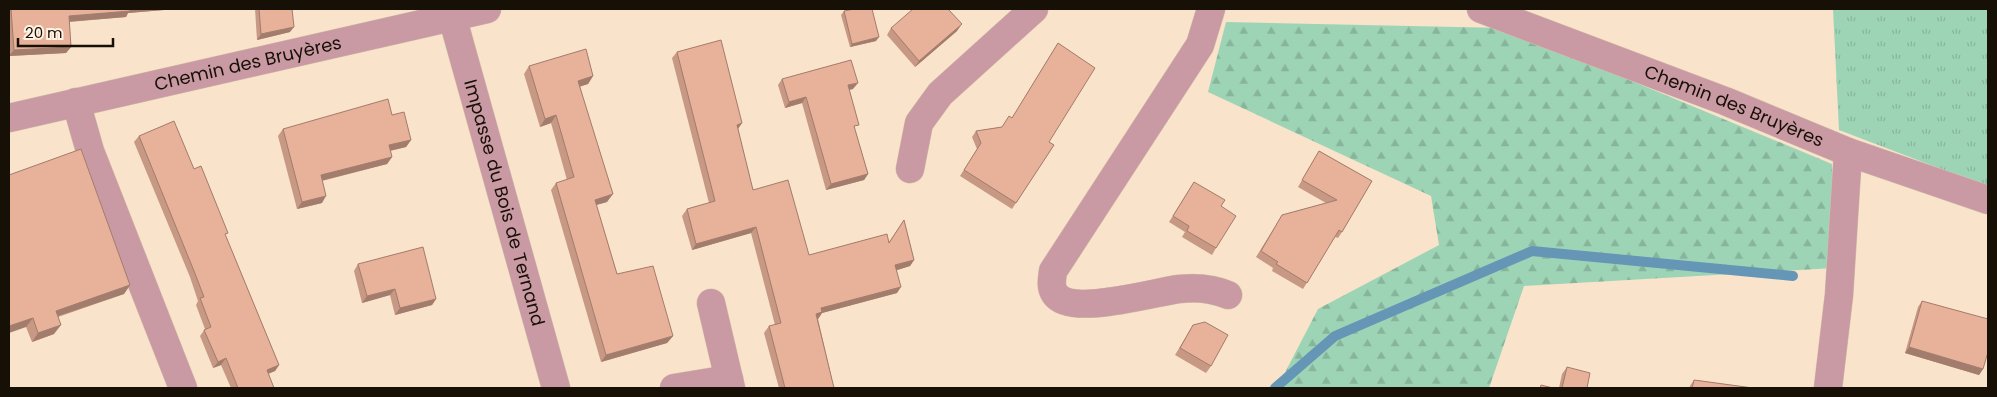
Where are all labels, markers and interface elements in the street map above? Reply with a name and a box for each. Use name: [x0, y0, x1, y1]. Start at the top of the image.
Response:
scale bar: [18, 15, 112, 47]
text: 20 m: [25, 22, 63, 43]
street label: Chemin des Bruyères: [152, 30, 344, 97]
street label: Chemin des Bruyères: [1641, 59, 1828, 153]
street label: Impasse du Bois de Ternand: [458, 77, 551, 329]

